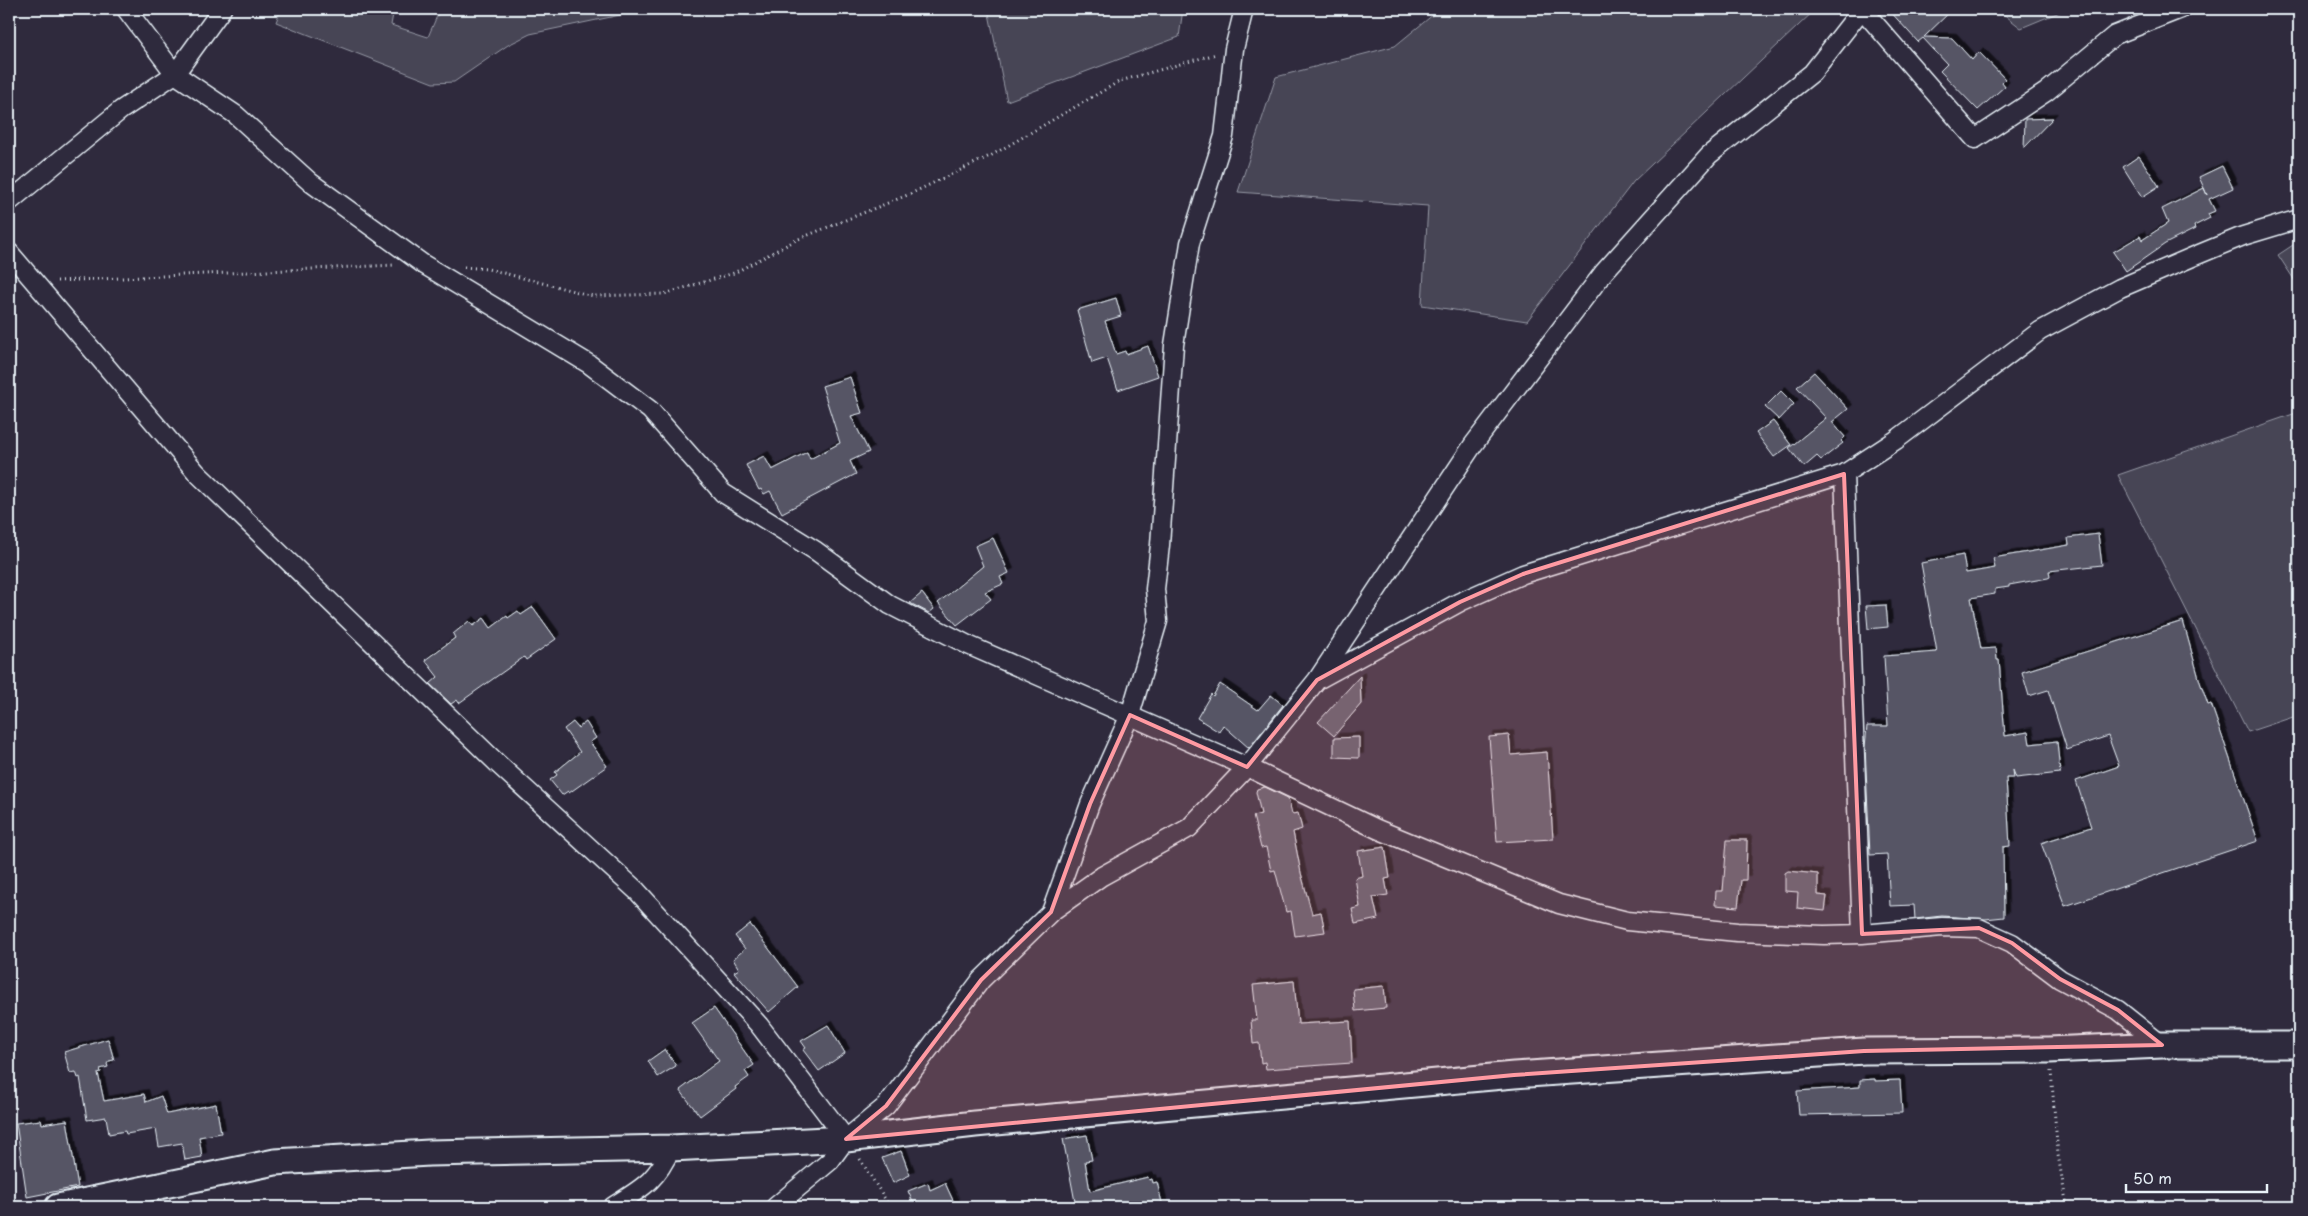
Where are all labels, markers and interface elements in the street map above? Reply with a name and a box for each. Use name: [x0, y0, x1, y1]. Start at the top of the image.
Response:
scale bar: [2126, 1161, 2267, 1193]
text: 50 m: [2133, 1166, 2172, 1189]

